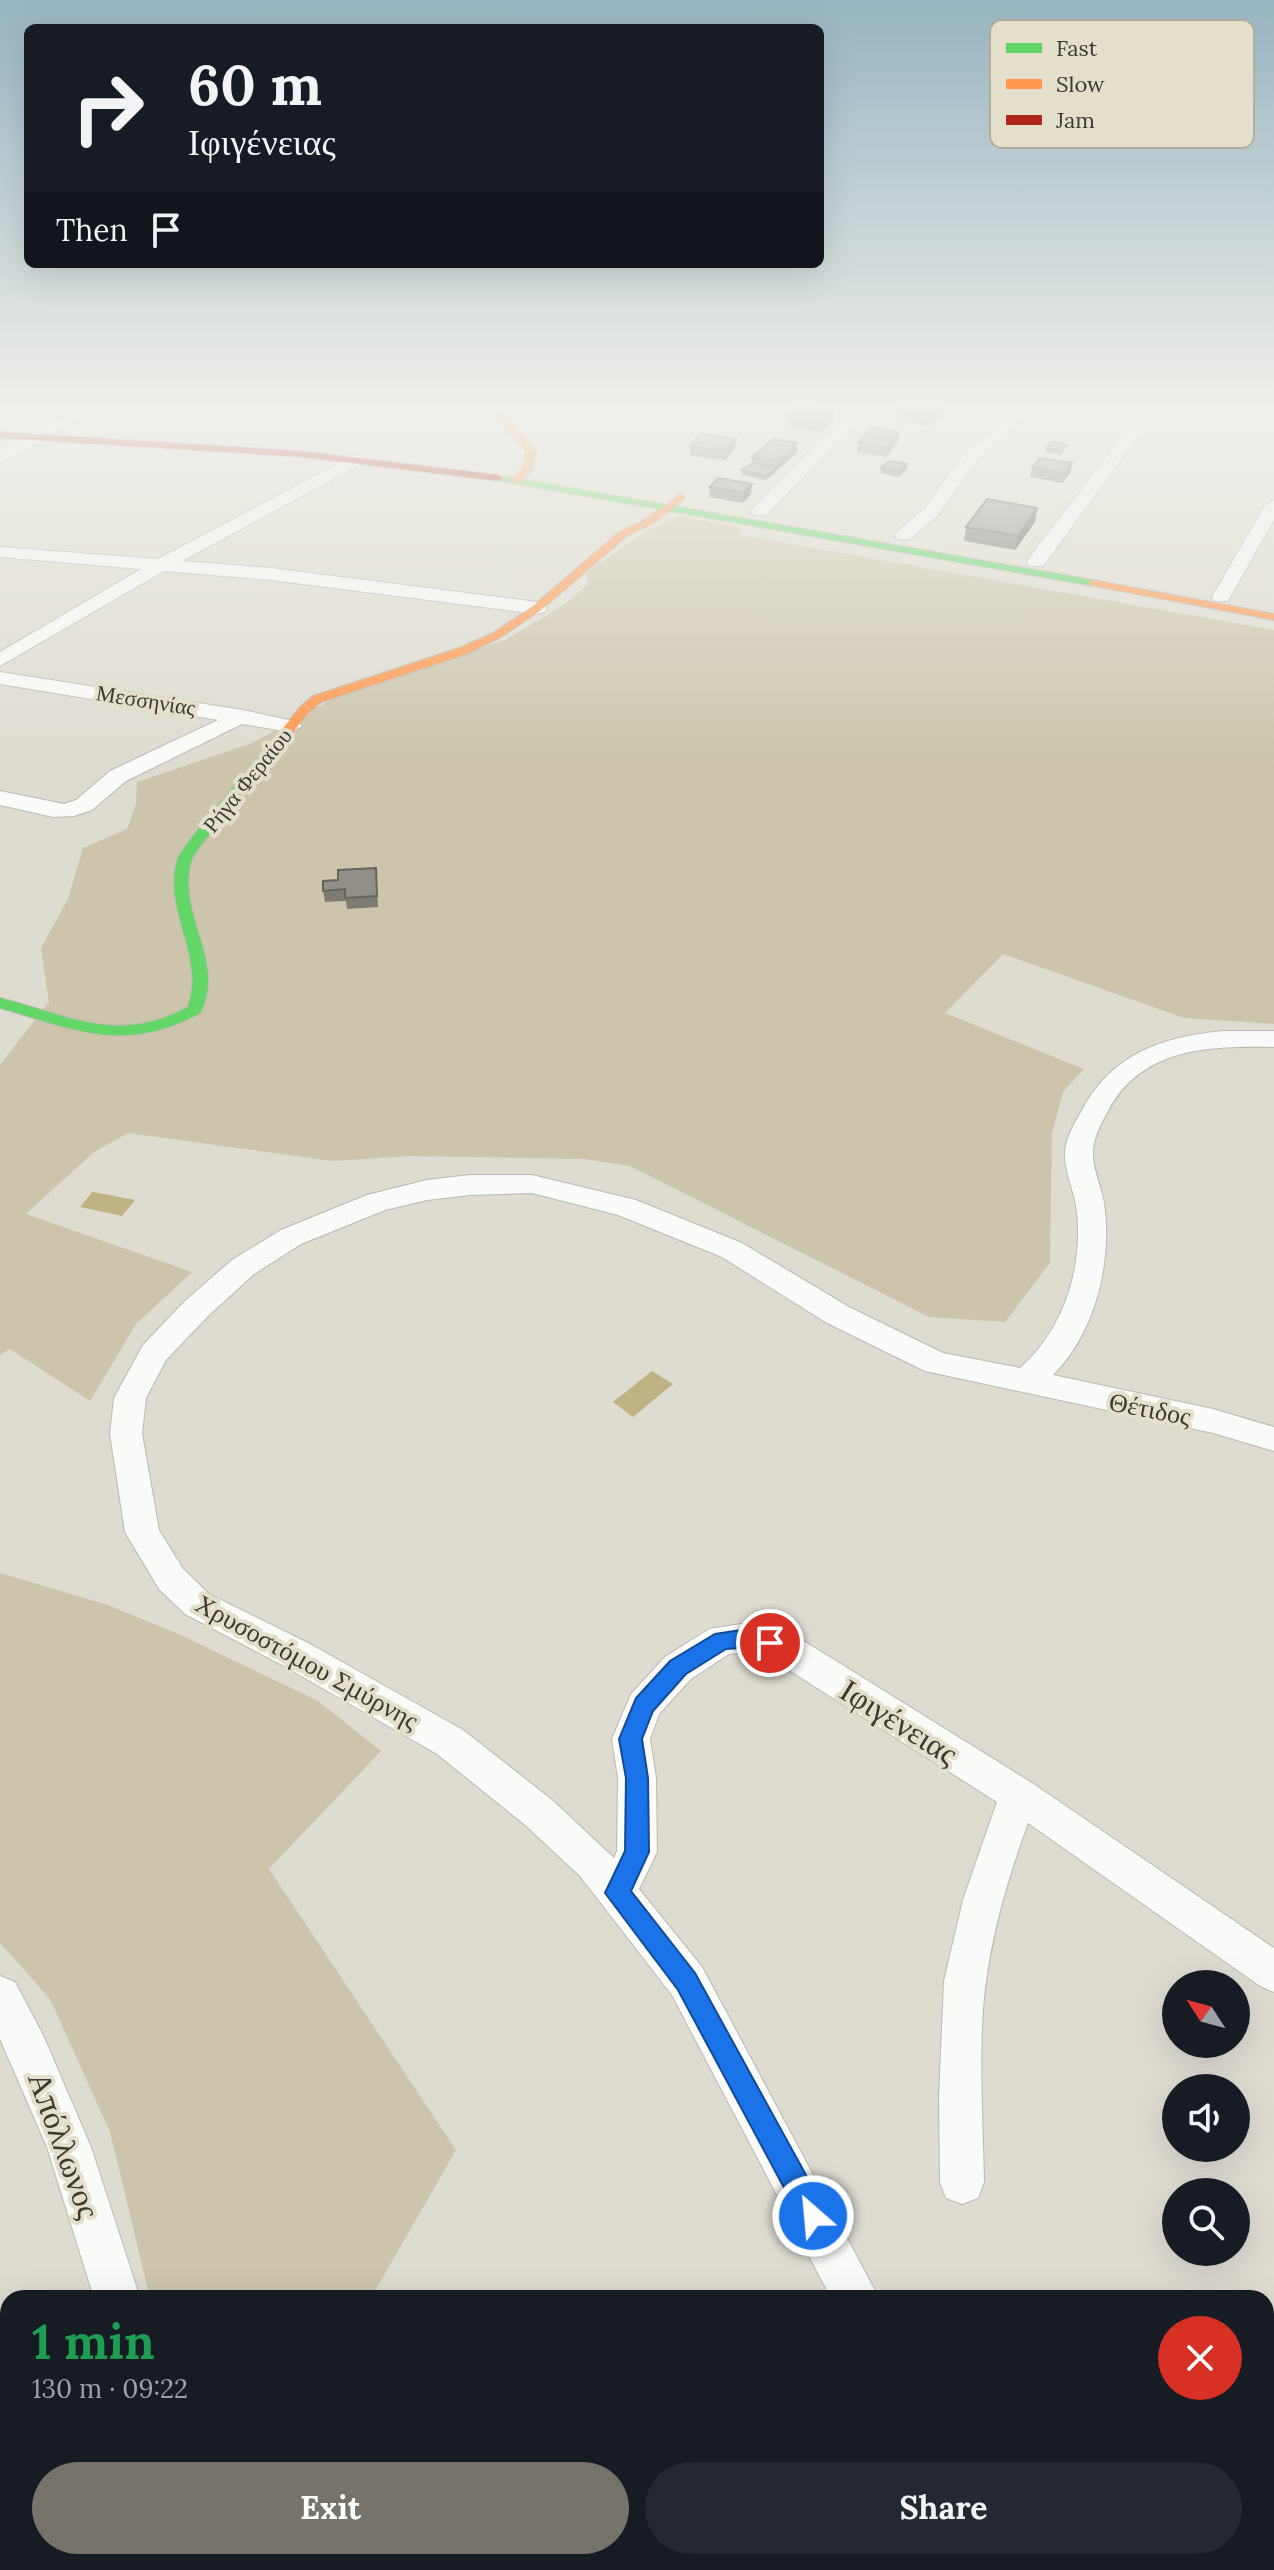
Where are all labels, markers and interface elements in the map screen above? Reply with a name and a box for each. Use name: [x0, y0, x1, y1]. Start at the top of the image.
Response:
legend: [990, 20, 1254, 148]
text: Fast: [1056, 34, 1098, 62]
text: 60 m: [188, 49, 322, 120]
icon: right: [56, 56, 160, 160]
text: Slow: [1056, 70, 1105, 98]
text: Jam: [1055, 106, 1095, 134]
text: Ιφιγένειας: [188, 119, 336, 165]
icon: arrive: [144, 208, 188, 252]
text: Then: [56, 211, 128, 249]
street label: Μεσσηνίας: [94, 678, 198, 722]
street label: Ρήγα Φεραίου: [196, 722, 298, 838]
street label: Θέτιδος: [1106, 1384, 1195, 1433]
street label: Χρυσοστόμου Σμύρνης: [190, 1586, 425, 1737]
pin: [736, 1609, 804, 1677]
icon: arrive: [748, 1621, 792, 1665]
street label: Ιφιγένειας: [833, 1669, 966, 1774]
north arrow: [1162, 1970, 1250, 2058]
map controls: [1162, 1970, 1250, 2266]
street label: Απόλλωνος: [19, 2066, 110, 2224]
button: sound: [1162, 2074, 1250, 2162]
position arrow: [771, 2174, 855, 2258]
button: search: [1162, 2178, 1250, 2266]
text: 1 min: [32, 2311, 155, 2372]
button: close: [1158, 2316, 1242, 2400]
text: 130 m · 09:22: [32, 2372, 188, 2405]
button: Exit: [32, 2462, 629, 2554]
button: Share: [645, 2462, 1242, 2554]

